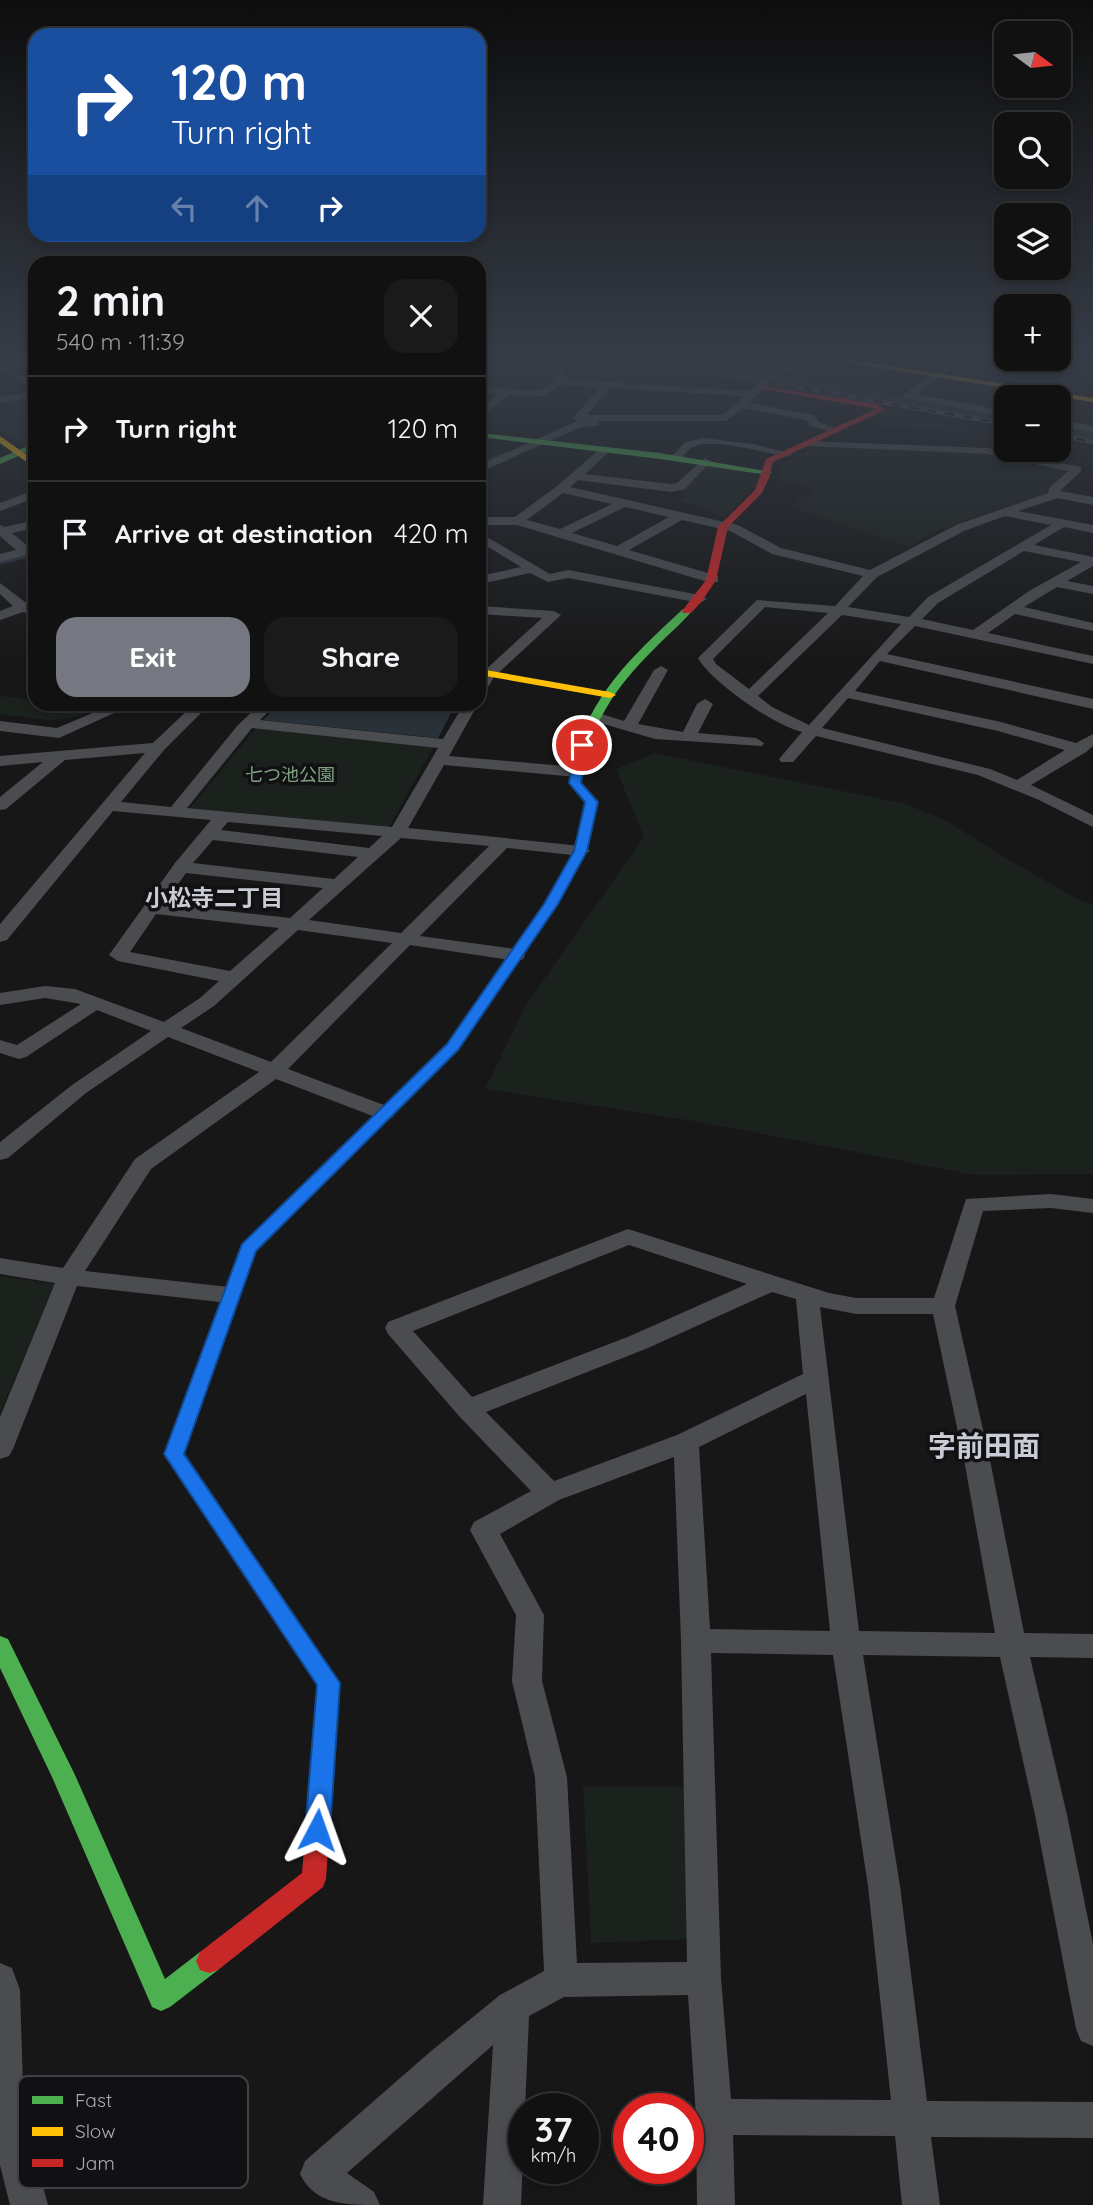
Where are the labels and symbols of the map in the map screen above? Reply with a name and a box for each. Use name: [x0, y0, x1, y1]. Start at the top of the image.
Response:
north arrow: [994, 21, 1071, 98]
pin: [552, 715, 612, 775]
park label: 七つ池公園: [245, 763, 335, 786]
district label: 小松寺二丁目: [145, 883, 283, 912]
district label: 字前田面: [928, 1428, 1040, 1463]
position arrow: [280, 1793, 354, 1867]
legend: [18, 2076, 248, 2188]
text: Fast: [75, 2088, 112, 2112]
speed limit sign: 40: [613, 2093, 704, 2184]
text: Slow: [75, 2119, 116, 2143]
text: Jam: [75, 2151, 115, 2175]

